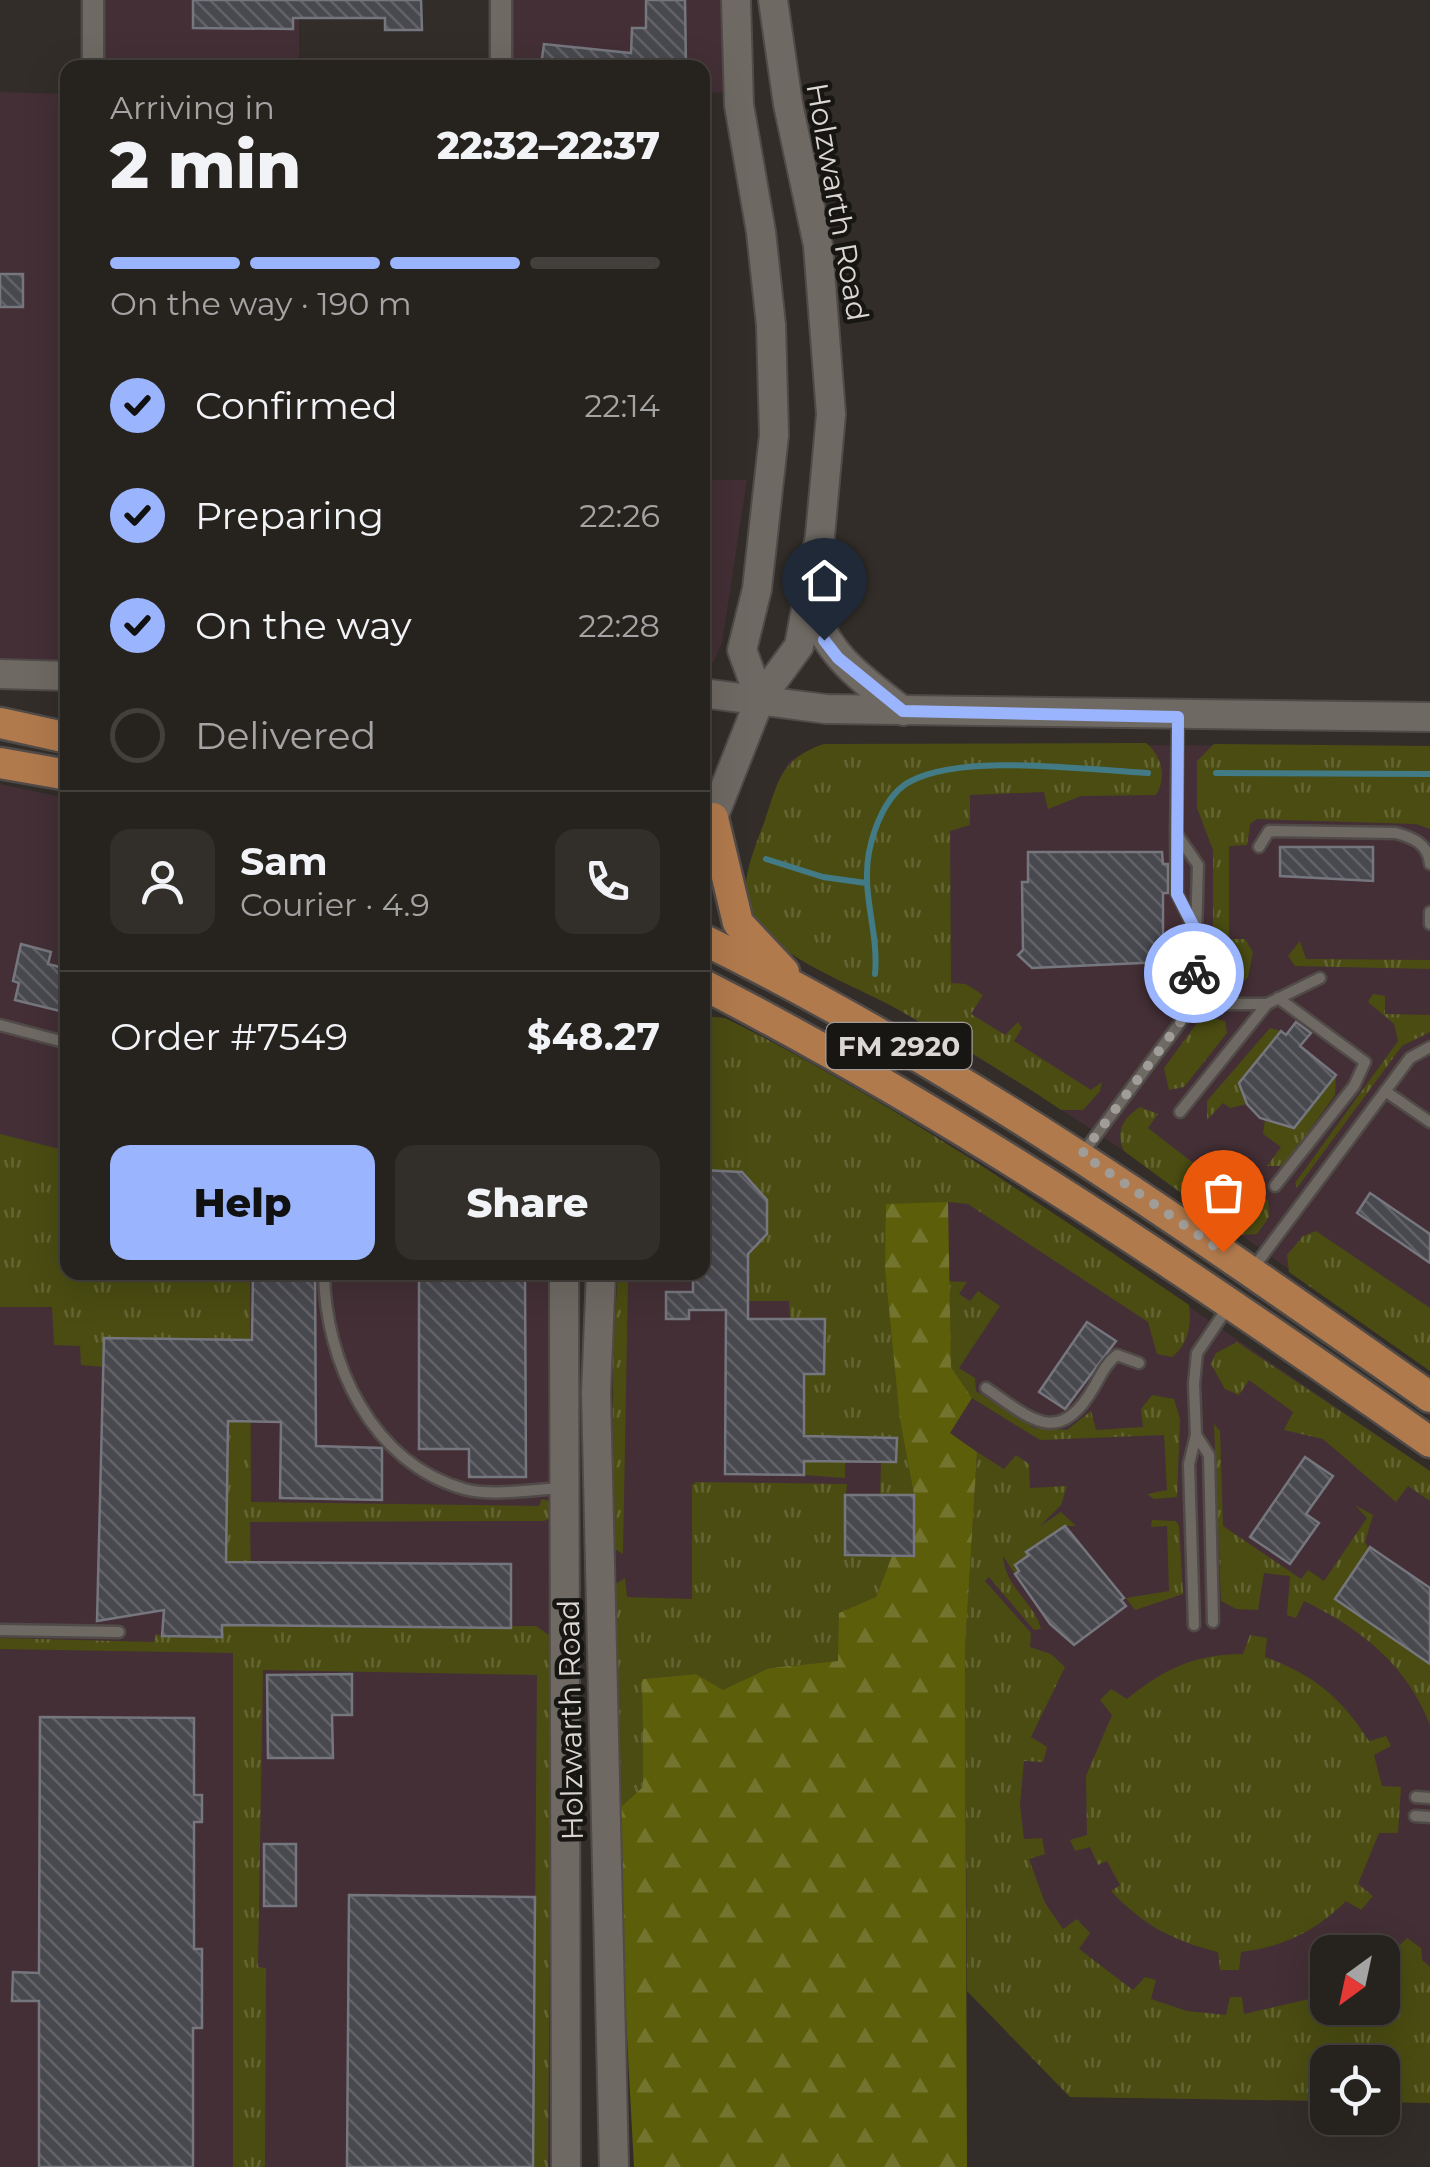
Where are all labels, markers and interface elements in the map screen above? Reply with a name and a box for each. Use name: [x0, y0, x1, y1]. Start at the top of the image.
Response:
street label: Holzwarth Road: [798, 80, 877, 324]
text: Arriving in: [110, 88, 275, 127]
text: 22:32–22:37: [437, 122, 660, 169]
text: 2 min: [110, 125, 301, 204]
text: On the way · 190 m: [110, 284, 412, 323]
icon: check: [110, 378, 165, 433]
text: Confirmed: [195, 382, 398, 429]
text: 22:14: [584, 386, 660, 425]
icon: check: [110, 488, 165, 543]
text: Preparing: [195, 492, 384, 539]
text: 22:26: [579, 496, 660, 535]
pin: [782, 538, 867, 641]
icon: home: [797, 553, 852, 608]
icon: check: [110, 598, 165, 653]
text: On the way: [195, 602, 412, 649]
text: 22:28: [578, 606, 660, 645]
text: Delivered: [195, 712, 376, 759]
button: person: [110, 829, 215, 934]
button: phone: [555, 829, 660, 934]
text: Sam: [240, 838, 328, 885]
text: Courier · 4.9: [240, 885, 430, 924]
courier: [1144, 923, 1244, 1023]
icon: bike: [1167, 946, 1222, 1001]
text: Order #7549: [110, 1013, 348, 1060]
text: $48.27: [527, 1013, 660, 1060]
road number: FM 2920: [826, 1023, 972, 1069]
button: Help: [110, 1145, 375, 1260]
button: Share: [395, 1145, 660, 1260]
pin: [1181, 1150, 1266, 1253]
icon: bag: [1196, 1165, 1251, 1220]
street label: Holzwarth Road: [550, 1599, 591, 1841]
north arrow: [1310, 1935, 1400, 2025]
map controls: [1310, 1935, 1400, 2135]
button: locate: [1310, 2045, 1400, 2135]

